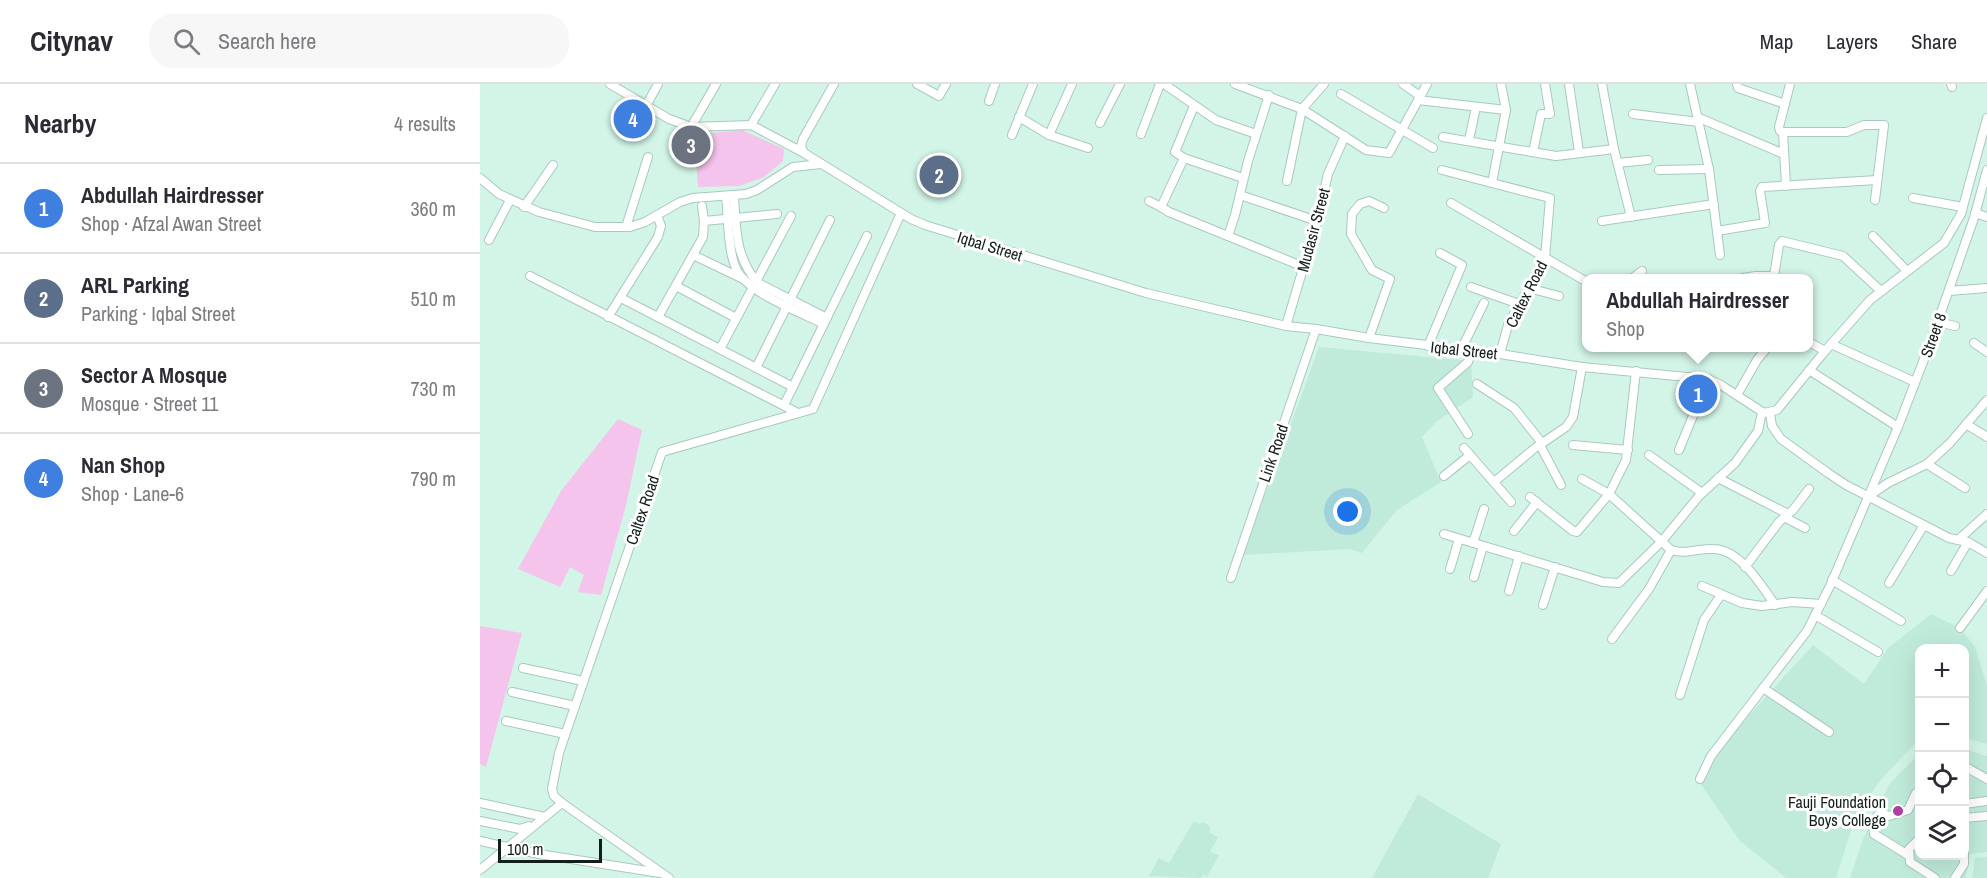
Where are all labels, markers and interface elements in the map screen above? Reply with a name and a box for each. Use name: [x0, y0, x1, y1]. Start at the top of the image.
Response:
search box: [149, 14, 569, 68]
text: Citynav: [30, 22, 113, 60]
icon: search: [170, 25, 203, 58]
text: Search here: [218, 26, 316, 56]
text: Map: [1760, 27, 1793, 56]
text: Layers: [1826, 27, 1878, 56]
text: Share: [1911, 27, 1957, 56]
pin: 4: [614, 96, 652, 141]
text: Nearby: [24, 106, 96, 141]
text: 4 results: [394, 110, 456, 137]
pin: 3: [672, 122, 710, 168]
pin: 2: [920, 152, 958, 197]
text: Abdullah Hairdresser: [81, 180, 263, 210]
street label: Mudasir Street: [1291, 185, 1335, 274]
text: 1: [39, 195, 48, 222]
text: 360 m: [410, 195, 456, 222]
text: Shop · Afzal Awan Street: [81, 210, 261, 237]
street label: Iqbal Street: [955, 226, 1026, 266]
street label: Caltex Road: [1500, 257, 1552, 331]
text: ARL Parking: [81, 270, 189, 300]
popup: [1582, 274, 1813, 352]
text: 2: [39, 285, 48, 312]
text: 510 m: [410, 285, 456, 312]
text: Abdullah Hairdresser: [1606, 285, 1789, 315]
text: Parking · Iqbal Street: [81, 300, 235, 327]
street label: Street 8: [1915, 310, 1951, 360]
text: Shop: [1606, 315, 1645, 342]
street label: Iqbal Street: [1429, 336, 1499, 364]
text: Sector A Mosque: [81, 360, 227, 390]
pin: 1: [1678, 372, 1718, 416]
text: 3: [39, 375, 48, 402]
text: 730 m: [410, 375, 456, 402]
text: Mosque · Street 11: [81, 390, 218, 417]
street label: Link Road: [1253, 421, 1293, 485]
text: Nan Shop: [81, 450, 165, 480]
text: 4: [39, 465, 48, 492]
text: 790 m: [410, 465, 456, 492]
street label: Caltex Road: [620, 472, 664, 548]
text: Shop · Lane-6: [81, 480, 184, 507]
your location: [1333, 497, 1362, 526]
map controls: [1915, 644, 1969, 860]
button: +: [1915, 644, 1969, 698]
button: −: [1915, 698, 1969, 752]
button: locate: [1915, 752, 1969, 806]
place label: Fauji Foundation Boys College: [1788, 791, 1886, 831]
marker: Fauji Foundation Boys College: [1891, 804, 1905, 818]
button: layers: [1915, 806, 1969, 860]
scale bar: [498, 836, 602, 864]
text: 100 m: [507, 838, 543, 860]

